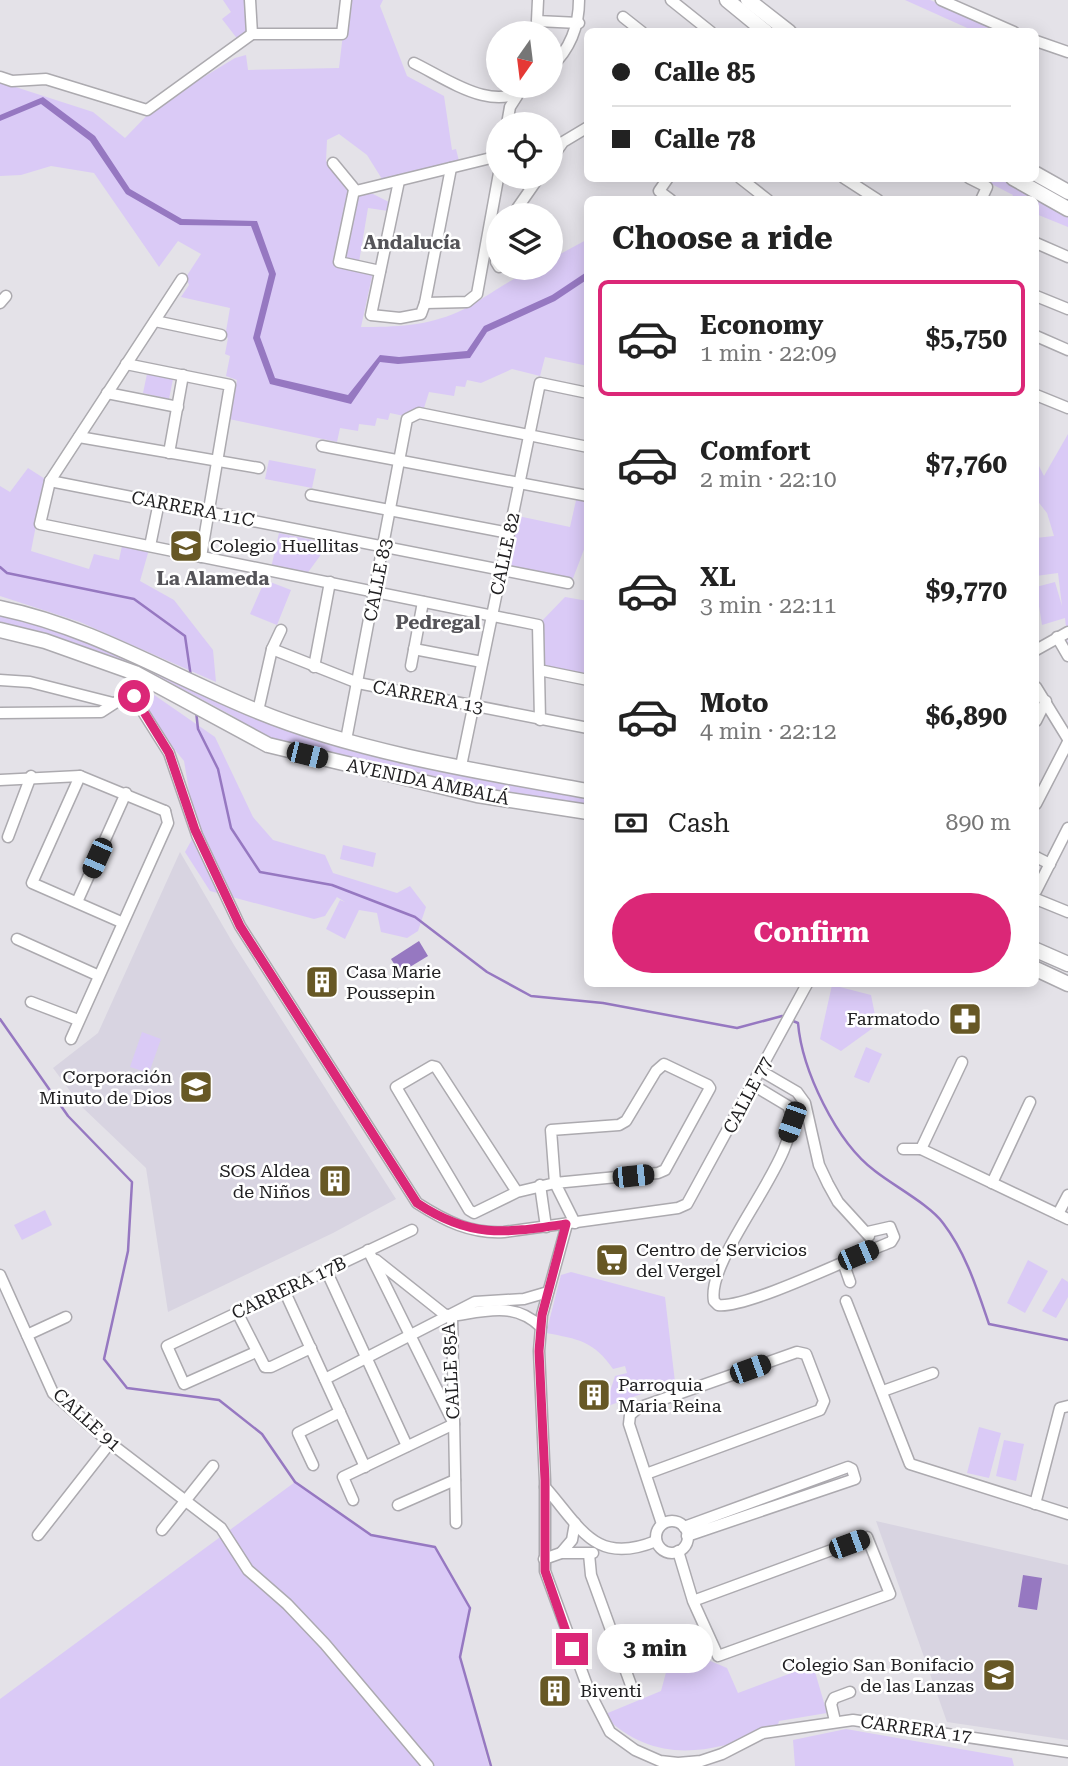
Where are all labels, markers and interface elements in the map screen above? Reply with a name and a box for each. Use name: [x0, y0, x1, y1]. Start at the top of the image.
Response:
north arrow: [486, 21, 564, 98]
map controls: [486, 21, 563, 280]
text: Calle 85: [654, 57, 756, 87]
button: locate: [486, 112, 563, 189]
text: Calle 78: [654, 124, 756, 154]
button: layers: [486, 203, 563, 280]
text: Choose a ride: [612, 219, 833, 257]
district label: Andalucía: [363, 231, 461, 254]
icon: car: [616, 307, 679, 370]
text: Economy: [700, 310, 823, 340]
text: $5,750: [926, 323, 1007, 353]
text: 1 min · 22:09: [700, 340, 837, 367]
icon: car: [616, 433, 679, 496]
text: Comfort: [700, 436, 810, 466]
text: $7,760: [926, 449, 1007, 479]
text: 2 min · 22:10: [700, 466, 837, 493]
street label: CARRERA 11C: [130, 486, 257, 531]
street label: CALLE 82: [486, 511, 524, 597]
school or university icon: Colegio Huellitas: [167, 527, 205, 565]
place label: Colegio Huellitas: [210, 535, 359, 556]
street label: CALLE 83: [359, 537, 396, 623]
icon: car: [616, 559, 679, 622]
text: XL: [700, 562, 736, 592]
district label: La Alameda: [157, 567, 269, 590]
text: $9,770: [926, 575, 1007, 605]
text: 3 min · 22:11: [700, 592, 837, 619]
district label: Pedregal: [395, 611, 481, 634]
street label: CARRERA 13: [371, 676, 485, 718]
route start: [118, 680, 150, 712]
icon: car: [616, 685, 679, 748]
text: Moto: [700, 688, 769, 718]
text: $6,890: [926, 701, 1007, 731]
text: 4 min · 22:12: [700, 718, 837, 745]
car: [285, 740, 330, 770]
street label: AVENIDA AMBALÁ: [345, 754, 512, 809]
icon: cash: [612, 804, 650, 842]
text: Cash: [668, 808, 730, 838]
text: 890 m: [946, 809, 1011, 836]
car: [79, 835, 116, 881]
button: Confirm: [612, 893, 1011, 973]
place label: Casa Marie Poussepin: [346, 961, 441, 1003]
building icon: Casa Marie Poussepin: [303, 963, 341, 1001]
pharmacy icon: Farmatodo: [946, 1000, 984, 1038]
place label: Farmatodo: [847, 1008, 940, 1029]
street label: CALLE 77: [719, 1053, 777, 1137]
place label: Corporación Minuto de Dios: [39, 1066, 172, 1108]
school or university icon: Corporación Minuto de Dios: [177, 1068, 215, 1106]
car: [776, 1099, 809, 1145]
place label: SOS Aldea de Niños: [219, 1160, 310, 1202]
building icon: SOS Aldea de Niños: [316, 1162, 354, 1200]
car: [612, 1163, 655, 1189]
car: [835, 1237, 882, 1273]
place label: Centro de Servicios del Vergel: [636, 1239, 807, 1281]
supermarket icon: Centro de Servicios del Vergel: [593, 1241, 631, 1279]
street label: CARRERA 17B: [228, 1252, 349, 1323]
street label: CALLE 85A: [437, 1322, 464, 1420]
car: [727, 1352, 774, 1386]
place label: Parroquia Maria Reina: [618, 1374, 722, 1416]
building icon: Parroquia Maria Reina: [575, 1376, 613, 1414]
street label: CALLE 91: [49, 1384, 126, 1456]
car: [826, 1527, 873, 1561]
callout: 3 min: [596, 1624, 712, 1674]
route end: [556, 1633, 588, 1665]
text: 3 min: [623, 1635, 687, 1662]
place label: Colegio San Bonifacio de las Lanzas: [782, 1654, 974, 1696]
school or university icon: Colegio San Bonifacio de las Lanzas: [980, 1656, 1018, 1694]
building icon: Biventi: [536, 1672, 574, 1710]
place label: Biventi: [580, 1680, 642, 1701]
street label: CARRERA 17: [859, 1710, 973, 1747]

